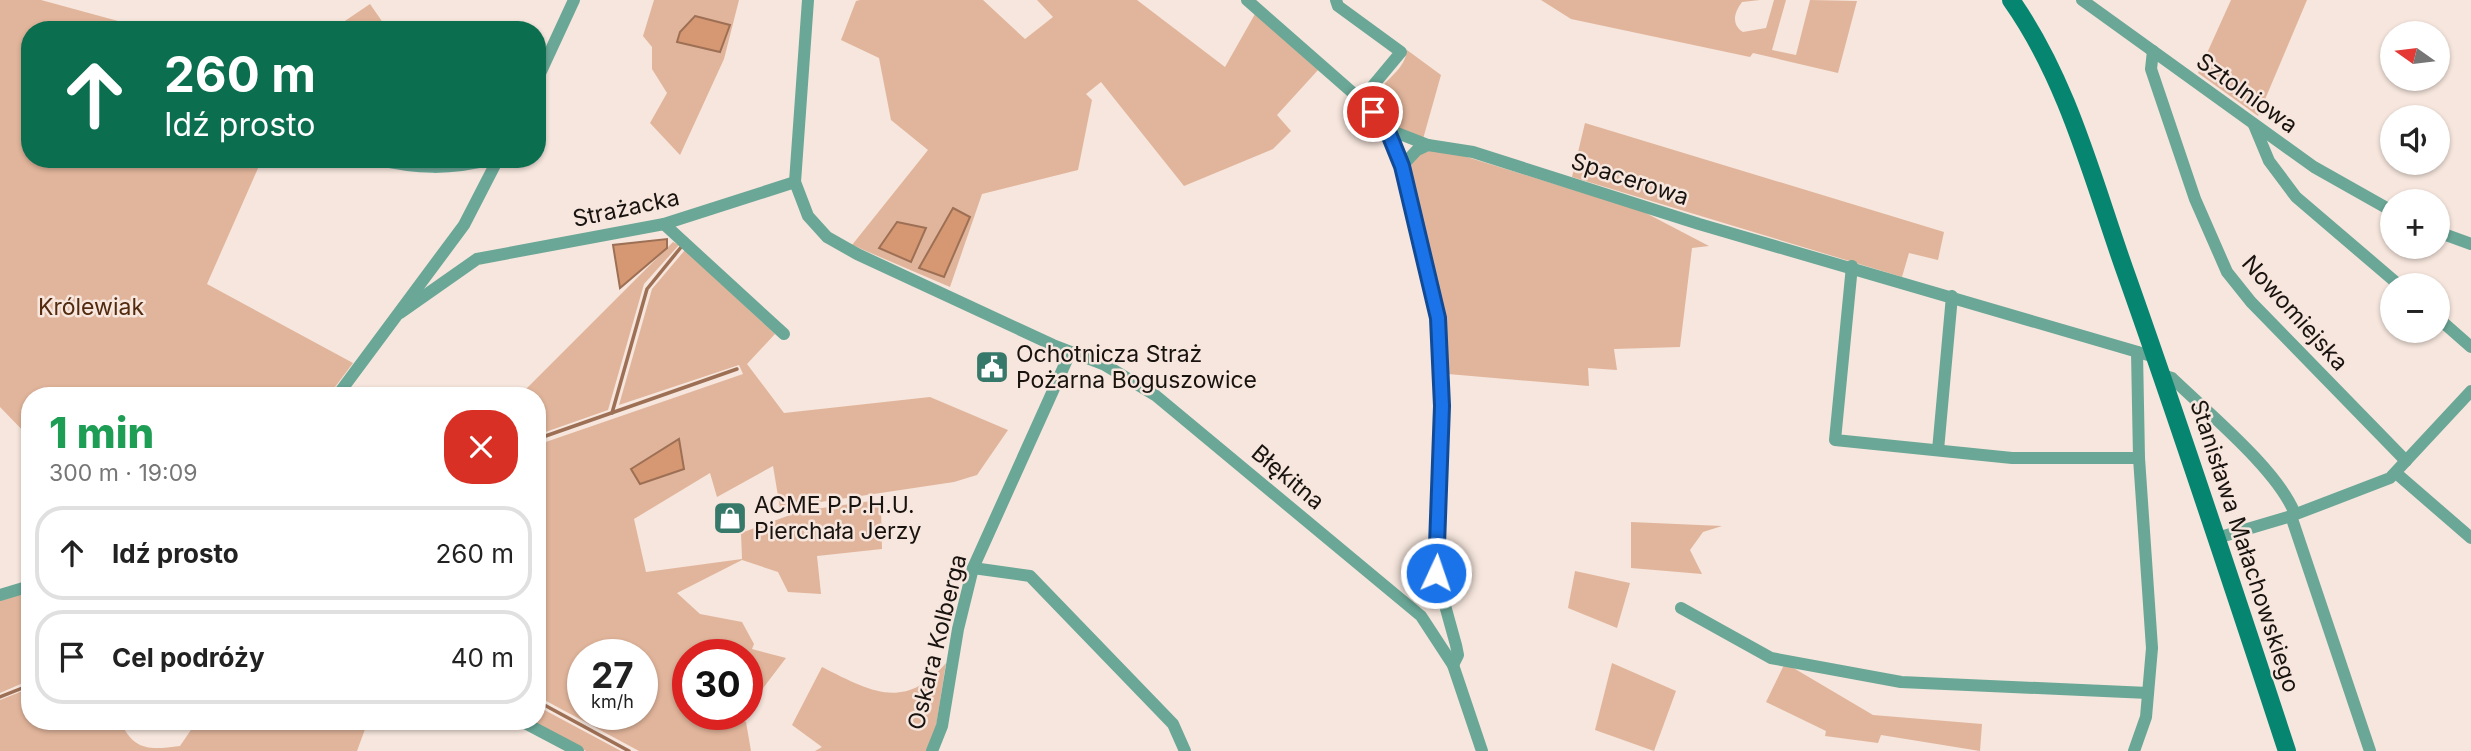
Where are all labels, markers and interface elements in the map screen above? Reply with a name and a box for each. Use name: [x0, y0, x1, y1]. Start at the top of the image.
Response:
north arrow: [2380, 21, 2450, 91]
map controls: [2380, 21, 2450, 343]
text: 260 m: [164, 45, 316, 104]
street label: Sztolniowa: [2191, 47, 2303, 139]
icon: ahead: [49, 49, 140, 140]
pin: [1343, 82, 1403, 142]
icon: arrive: [1354, 93, 1392, 131]
text: Idź prosto: [164, 105, 315, 144]
button: sound: [2380, 105, 2450, 175]
street label: Spacerowa: [1568, 147, 1692, 211]
street label: Strażacka: [570, 183, 682, 233]
button: +: [2380, 189, 2450, 259]
street label: Nowomiejska: [2236, 250, 2354, 376]
button: −: [2380, 273, 2450, 343]
park label: Królewiak: [38, 293, 144, 321]
place label: Ochotnicza Straż Pożarna Boguszowice: [1016, 340, 1257, 394]
public building icon: Ochotnicza Straż Pożarna Boguszowice: [973, 348, 1011, 386]
street label: Stanisława Małachowskiego: [2184, 396, 2306, 696]
text: 1 min: [49, 407, 154, 458]
button: close: [444, 410, 518, 484]
street label: Błękitna: [1246, 439, 1330, 515]
text: 300 m · 19:09: [49, 459, 197, 487]
place label: ACME P.P.H.U. Pierchała Jerzy: [754, 491, 921, 545]
shop icon: ACME P.P.H.U. Pierchała Jerzy: [711, 499, 749, 537]
icon: ahead: [53, 534, 91, 572]
position arrow: [1399, 536, 1473, 610]
text: Idź prosto: [112, 538, 239, 569]
text: 260 m: [436, 538, 514, 569]
street label: Oskara Kolberga: [902, 551, 972, 733]
icon: arrive: [53, 638, 91, 676]
speed limit sign: 30: [672, 639, 763, 730]
text: Cel podróży: [112, 642, 265, 673]
text: 40 m: [451, 642, 514, 673]
text: 27: [591, 654, 634, 696]
text: km/h: [591, 691, 634, 712]

